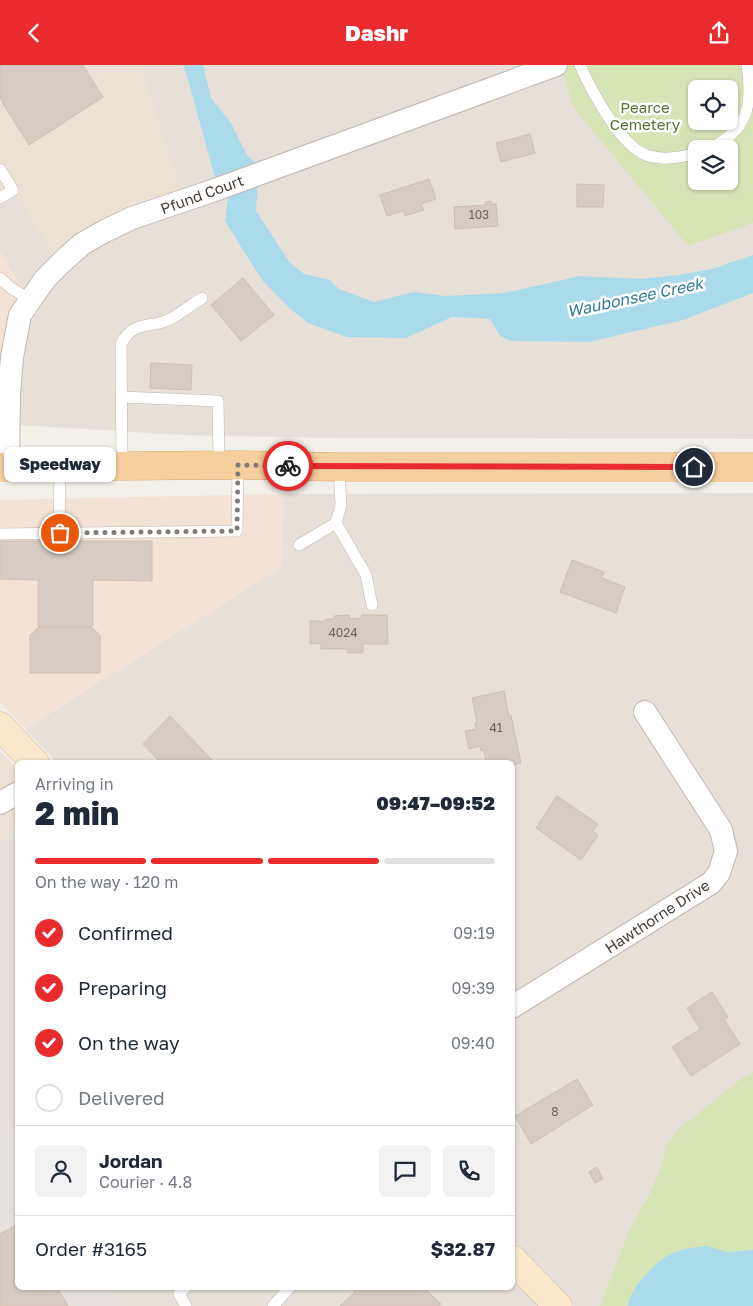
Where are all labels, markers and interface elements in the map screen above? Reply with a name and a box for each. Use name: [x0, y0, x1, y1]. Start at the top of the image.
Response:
icon: back: [20, 19, 48, 47]
text: Dashr: [345, 19, 408, 46]
icon: share: [705, 19, 733, 47]
map controls: [688, 80, 738, 190]
button: locate: [688, 80, 738, 130]
park label: Pearce Cemetery: [610, 98, 681, 133]
button: layers: [688, 140, 738, 190]
street label: Pfund Court: [158, 171, 246, 217]
house number: 103: [469, 207, 489, 222]
water label: Waubonsee Creek: [565, 272, 707, 321]
courier: [263, 441, 313, 491]
pin: [673, 446, 715, 488]
callout: Speedway: [4, 448, 116, 483]
icon: bike: [274, 452, 302, 480]
icon: home: [680, 453, 708, 481]
text: Speedway: [19, 454, 101, 474]
pin: [39, 512, 81, 554]
icon: bag: [46, 519, 74, 547]
house number: 4024: [328, 625, 358, 640]
house number: 41: [489, 720, 503, 735]
text: Arriving in: [35, 774, 114, 794]
text: 09:47–09:52: [376, 791, 495, 814]
text: 2 min: [35, 794, 119, 832]
text: On the way · 120 m: [35, 872, 178, 892]
street label: Hawthorne Drive: [601, 875, 713, 957]
icon: check: [35, 919, 63, 947]
text: Confirmed: [78, 921, 173, 944]
text: 09:19: [453, 923, 495, 943]
icon: check: [35, 974, 63, 1002]
text: Preparing: [78, 976, 167, 999]
text: 09:39: [452, 978, 495, 998]
icon: check: [35, 1029, 63, 1057]
text: On the way: [78, 1031, 180, 1054]
text: 09:40: [451, 1033, 495, 1053]
text: Delivered: [78, 1086, 165, 1109]
house number: 8: [551, 1104, 559, 1119]
button: person: [35, 1145, 87, 1197]
button: chat: [379, 1145, 431, 1197]
button: phone: [443, 1145, 495, 1197]
text: Jordan: [99, 1149, 163, 1172]
text: Courier · 4.8: [99, 1172, 192, 1192]
text: Order #3165: [35, 1237, 147, 1260]
text: $32.87: [430, 1237, 495, 1260]

